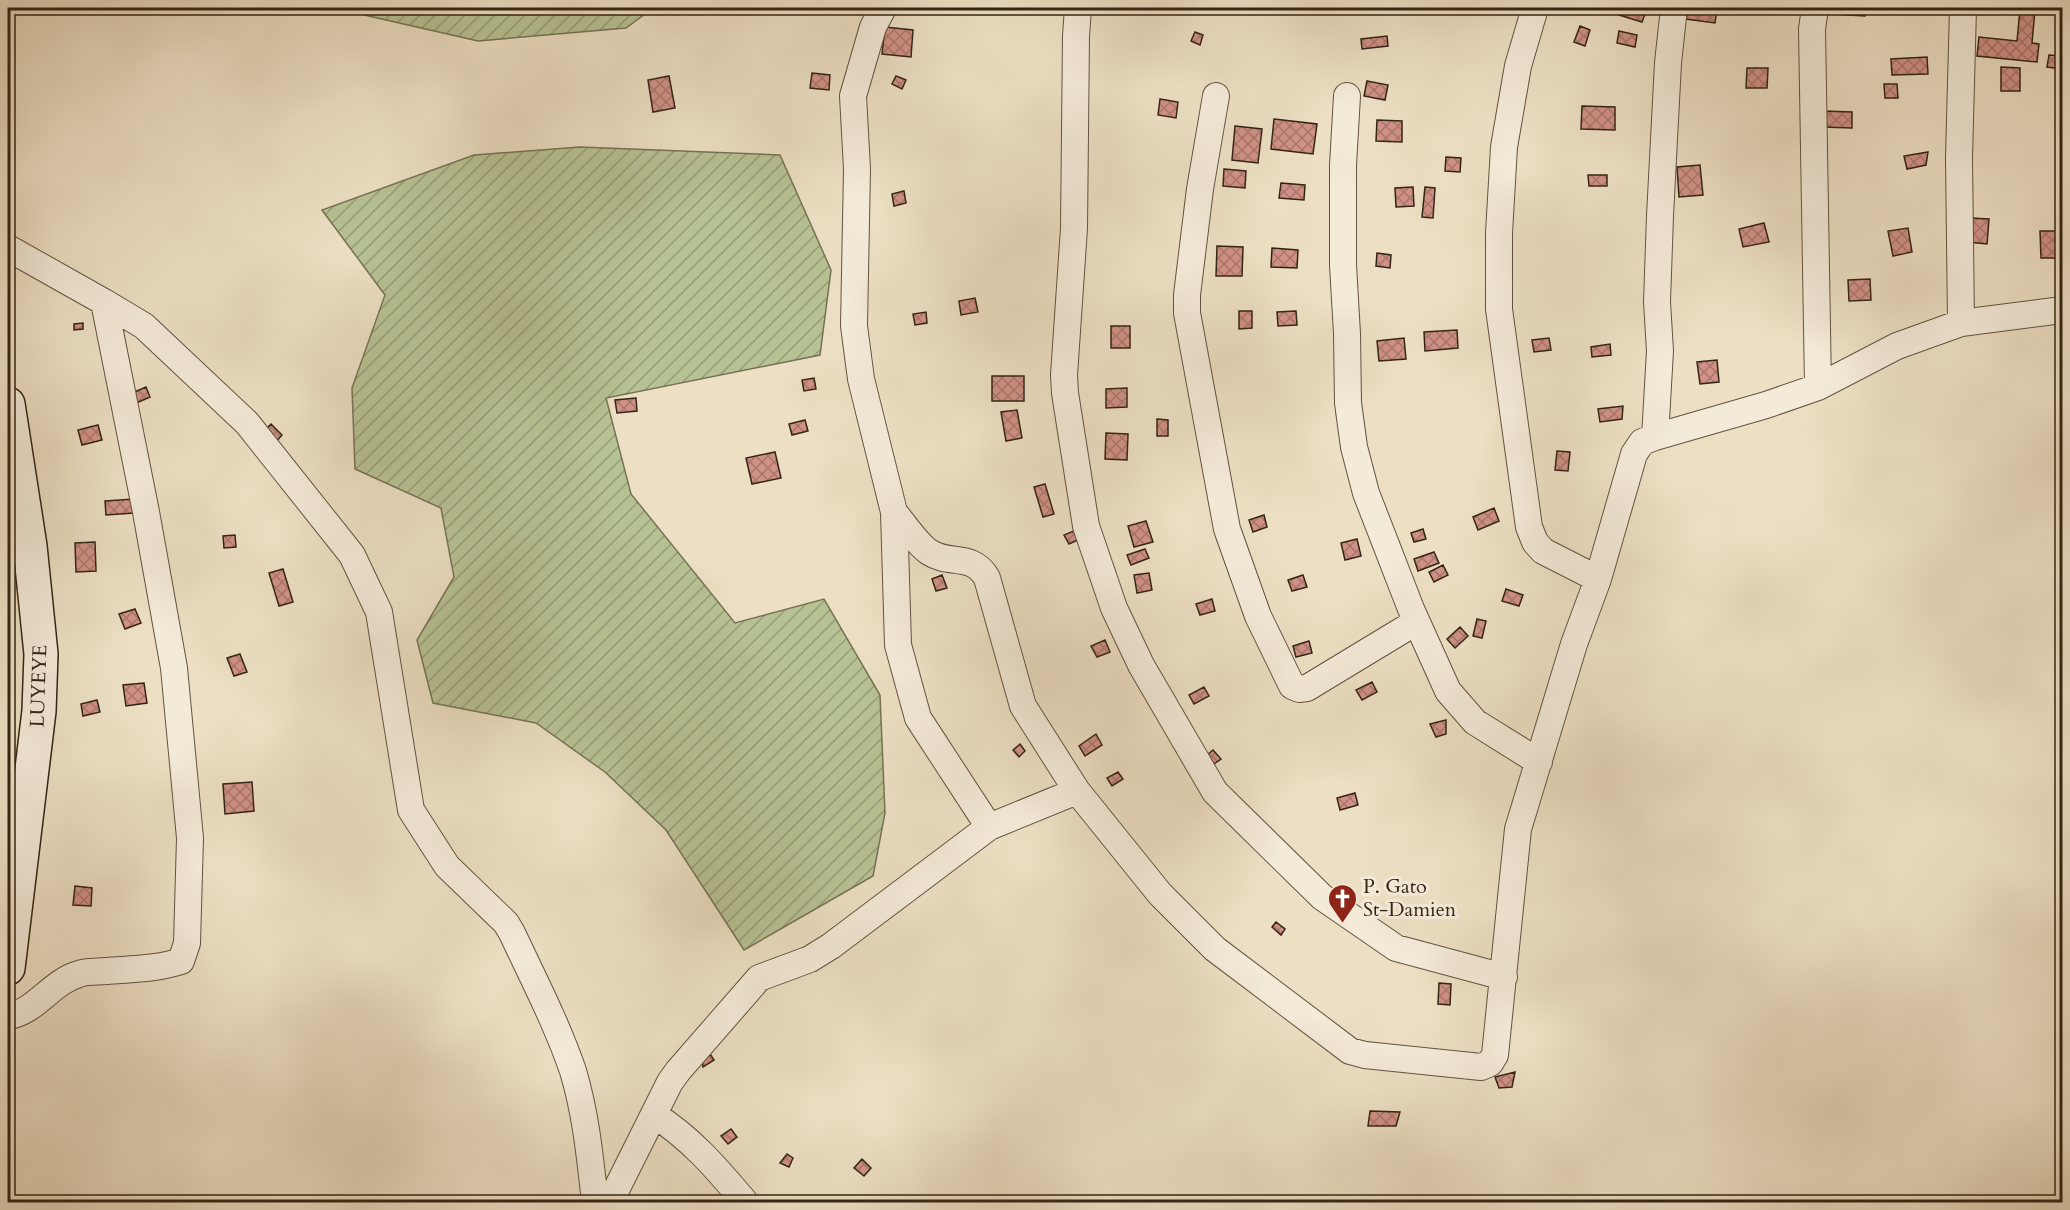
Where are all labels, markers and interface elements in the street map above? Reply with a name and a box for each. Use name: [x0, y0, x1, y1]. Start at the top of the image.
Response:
street label: LUYEYE: [24, 644, 53, 728]
place label: P. Gato St-Damien: [1363, 873, 1457, 923]
church icon: P. Gato St-Damien: [1326, 882, 1358, 924]

